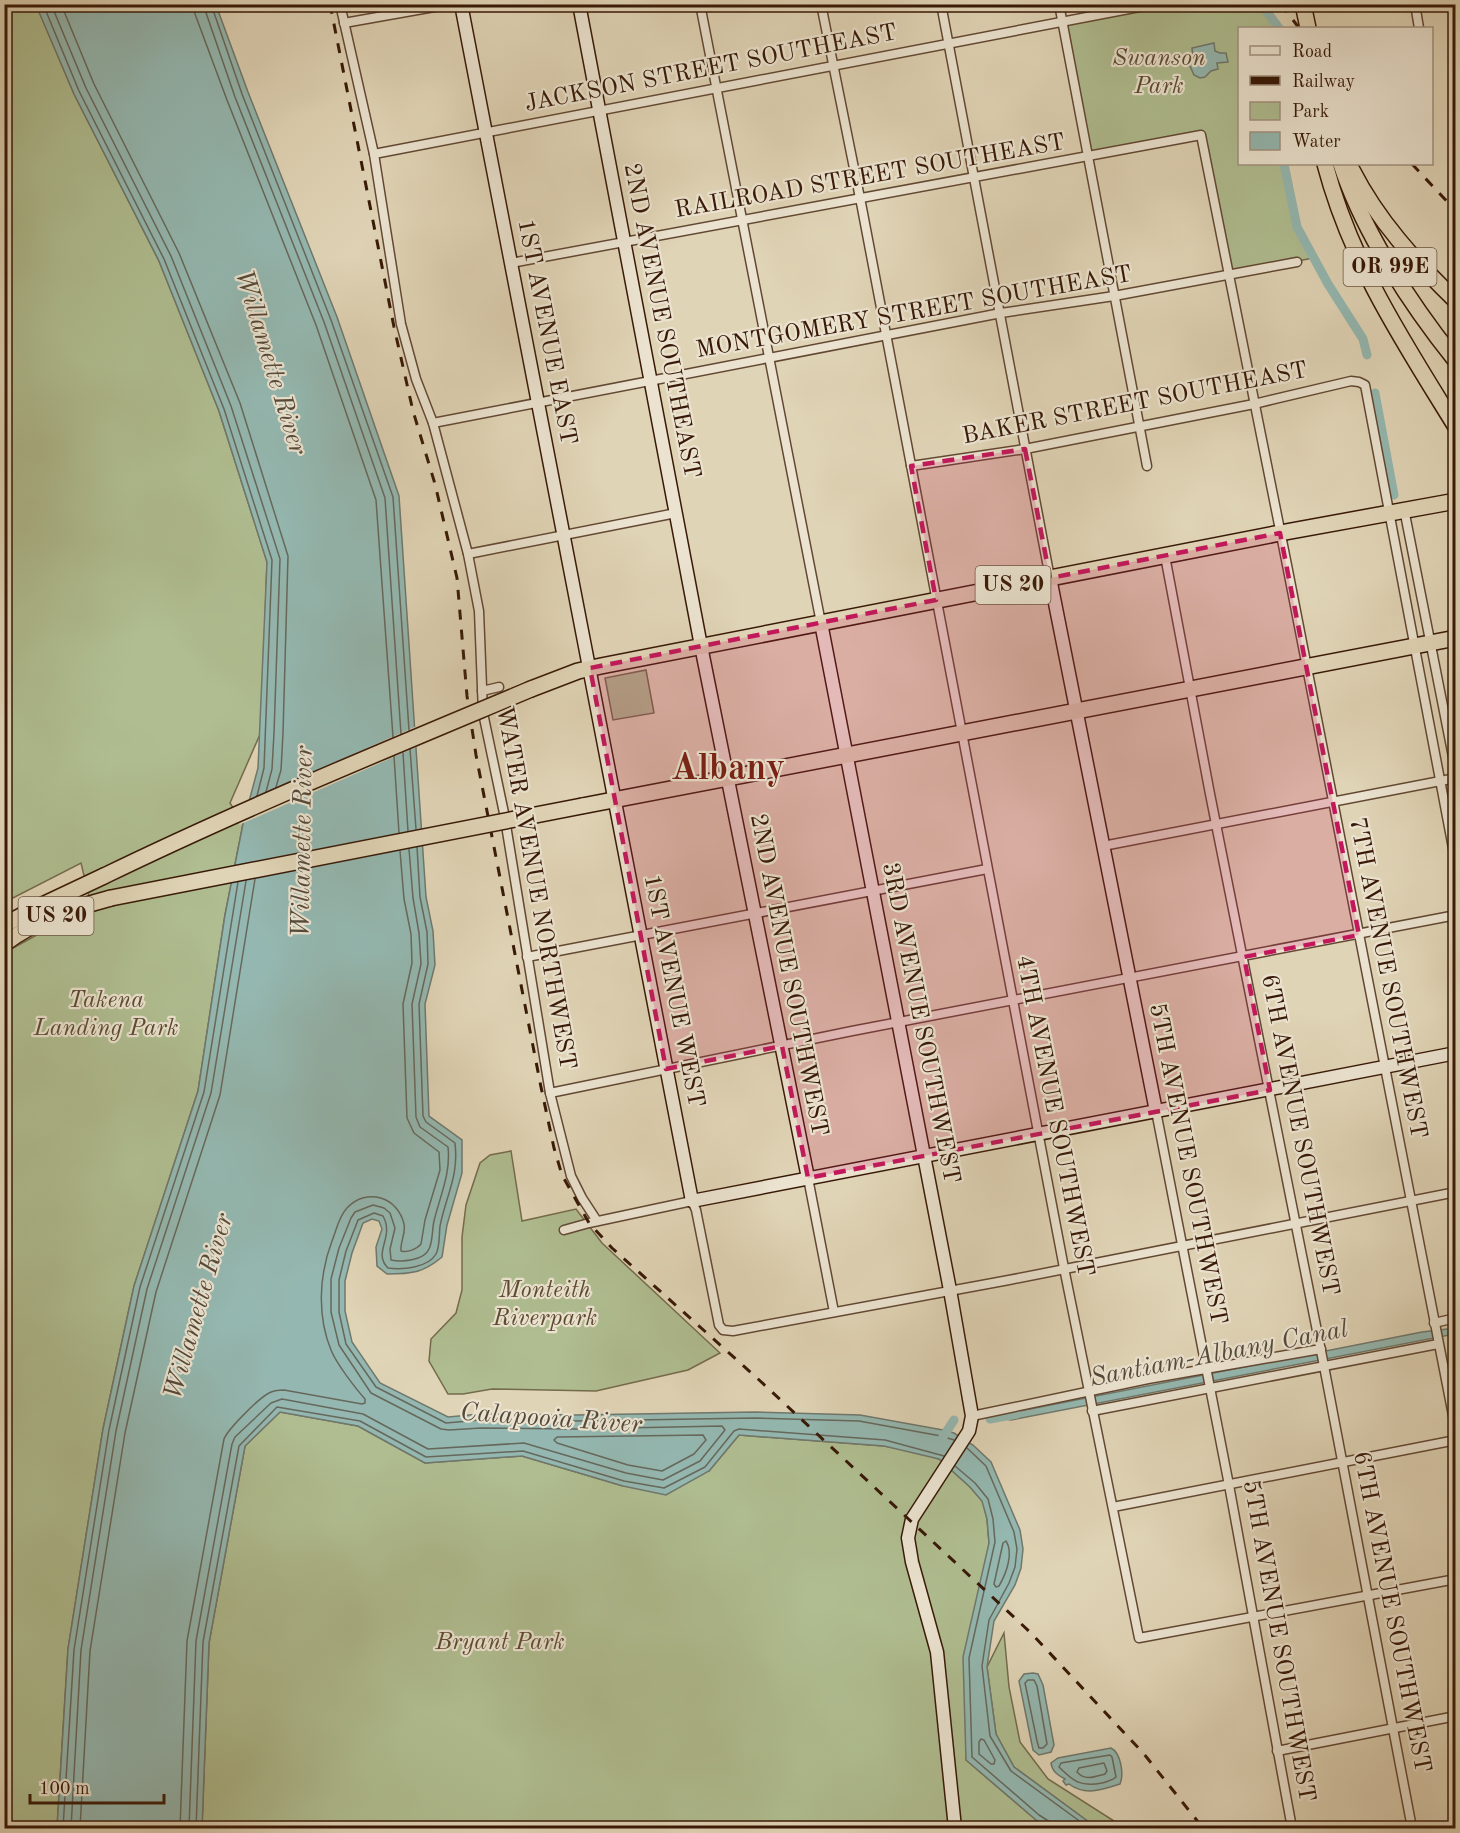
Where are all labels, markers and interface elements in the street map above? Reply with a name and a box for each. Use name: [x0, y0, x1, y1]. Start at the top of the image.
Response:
street label: JACKSON STREET SOUTHEAST: [523, 21, 899, 117]
legend: [1238, 27, 1433, 165]
text: Road: [1292, 43, 1332, 61]
park label: Swanson Park: [1112, 47, 1206, 99]
text: Railway: [1292, 73, 1355, 91]
text: Park: [1292, 103, 1329, 121]
street label: RAILROAD STREET SOUTHEAST: [673, 131, 1067, 223]
text: Water: [1292, 133, 1341, 151]
street label: 2ND AVENUE SOUTHEAST: [619, 161, 703, 481]
street label: 1ST AVENUE EAST: [512, 217, 580, 447]
road number: OR 99E: [1344, 248, 1436, 286]
street label: MONTGOMERY STREET SOUTHEAST: [694, 263, 1134, 363]
water label: Willamette River: [229, 266, 311, 459]
street label: BAKER STREET SOUTHEAST: [960, 359, 1310, 449]
road number: US 20: [976, 566, 1050, 604]
street label: WATER AVENUE NORTHWEST: [491, 704, 579, 1072]
water label: Willamette River: [288, 745, 318, 939]
district label: Albany: [671, 752, 785, 788]
street label: 2ND AVENUE SOUTHWEST: [745, 812, 831, 1138]
street label: 7TH AVENUE SOUTHWEST: [1344, 815, 1430, 1141]
street label: 3RD AVENUE SOUTHWEST: [877, 860, 963, 1186]
street label: 1ST AVENUE WEST: [639, 872, 707, 1110]
road number: US 20: [19, 897, 94, 935]
street label: 4TH AVENUE SOUTHWEST: [1011, 953, 1097, 1279]
street label: 6TH AVENUE SOUTHWEST: [1256, 972, 1342, 1298]
park label: Takena Landing Park: [32, 989, 179, 1041]
street label: 5TH AVENUE SOUTHWEST: [1144, 1001, 1230, 1327]
water label: Willamette River: [160, 1210, 238, 1403]
park label: Monteith Riverpark: [492, 1279, 597, 1331]
water label: Santiam-Albany Canal: [1088, 1316, 1351, 1392]
water label: Calapooia River: [459, 1400, 644, 1438]
street label: 6TH AVENUE SOUTHWEST: [1348, 1449, 1434, 1775]
street label: 5TH AVENUE SOUTHWEST: [1238, 1478, 1318, 1804]
park label: Bryant Park: [434, 1631, 565, 1655]
scale bar: [30, 1767, 164, 1805]
text: 100 m: [39, 1780, 90, 1798]

